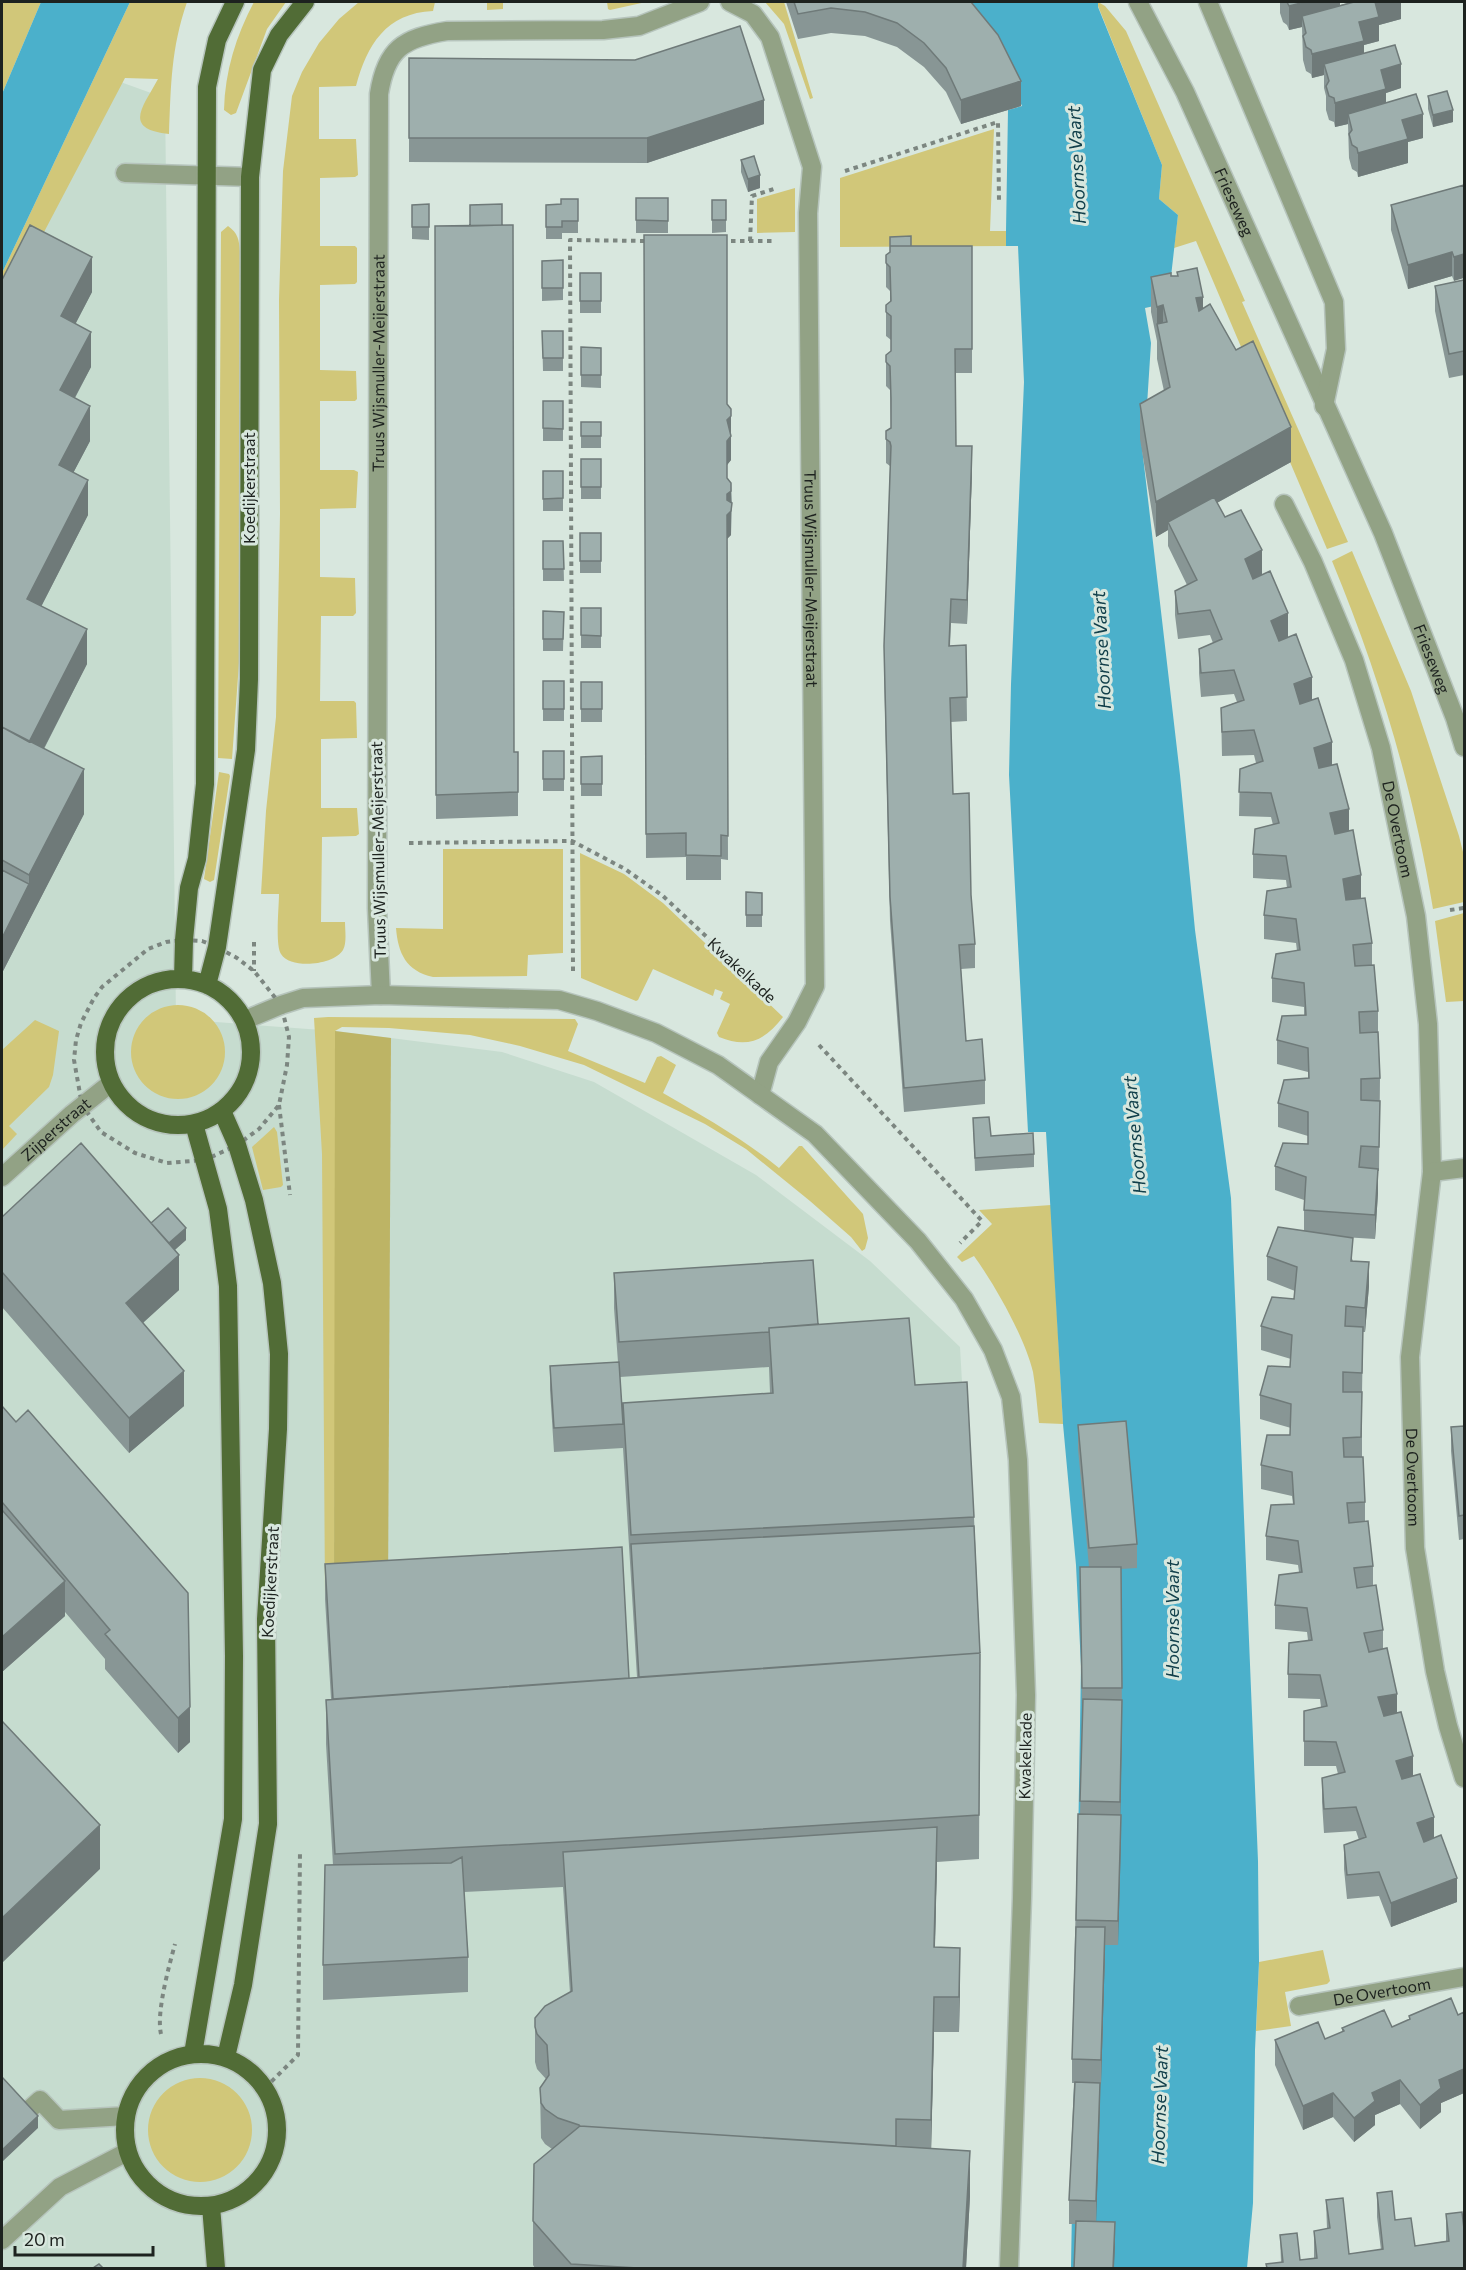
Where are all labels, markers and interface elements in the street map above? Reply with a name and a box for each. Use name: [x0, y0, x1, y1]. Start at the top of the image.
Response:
water label: Hoornse Vaart: [1062, 105, 1090, 225]
street label: Frieseweg: [1211, 164, 1259, 239]
street label: Truus Wijsmuller-Meijerstraat: [368, 254, 388, 472]
street label: Koedijkerstraat: [239, 432, 258, 544]
street label: Truus Wijsmuller-Meijerstraat: [801, 470, 822, 688]
water label: Hoornse Vaart: [1087, 590, 1115, 710]
street label: Frieseweg: [1410, 621, 1455, 696]
street label: Truus Wijsmuller-Meijerstraat: [366, 741, 389, 959]
street label: De Overtoom: [1379, 779, 1418, 879]
street label: Kwakelkade: [704, 933, 781, 1006]
water label: Hoornse Vaart: [1118, 1075, 1150, 1195]
street label: Zijperstraat: [17, 1093, 94, 1164]
street label: De Overtoom: [1403, 1428, 1424, 1527]
street label: Koedijkerstraat: [257, 1525, 282, 1638]
water label: Hoornse Vaart: [1161, 1559, 1183, 1678]
street label: Kwakelkade: [1014, 1712, 1035, 1800]
street label: De Overtoom: [1331, 1973, 1432, 2009]
water label: Hoornse Vaart: [1146, 2045, 1172, 2165]
scale bar: [15, 2219, 153, 2257]
text: 20 m: [24, 2228, 65, 2250]

